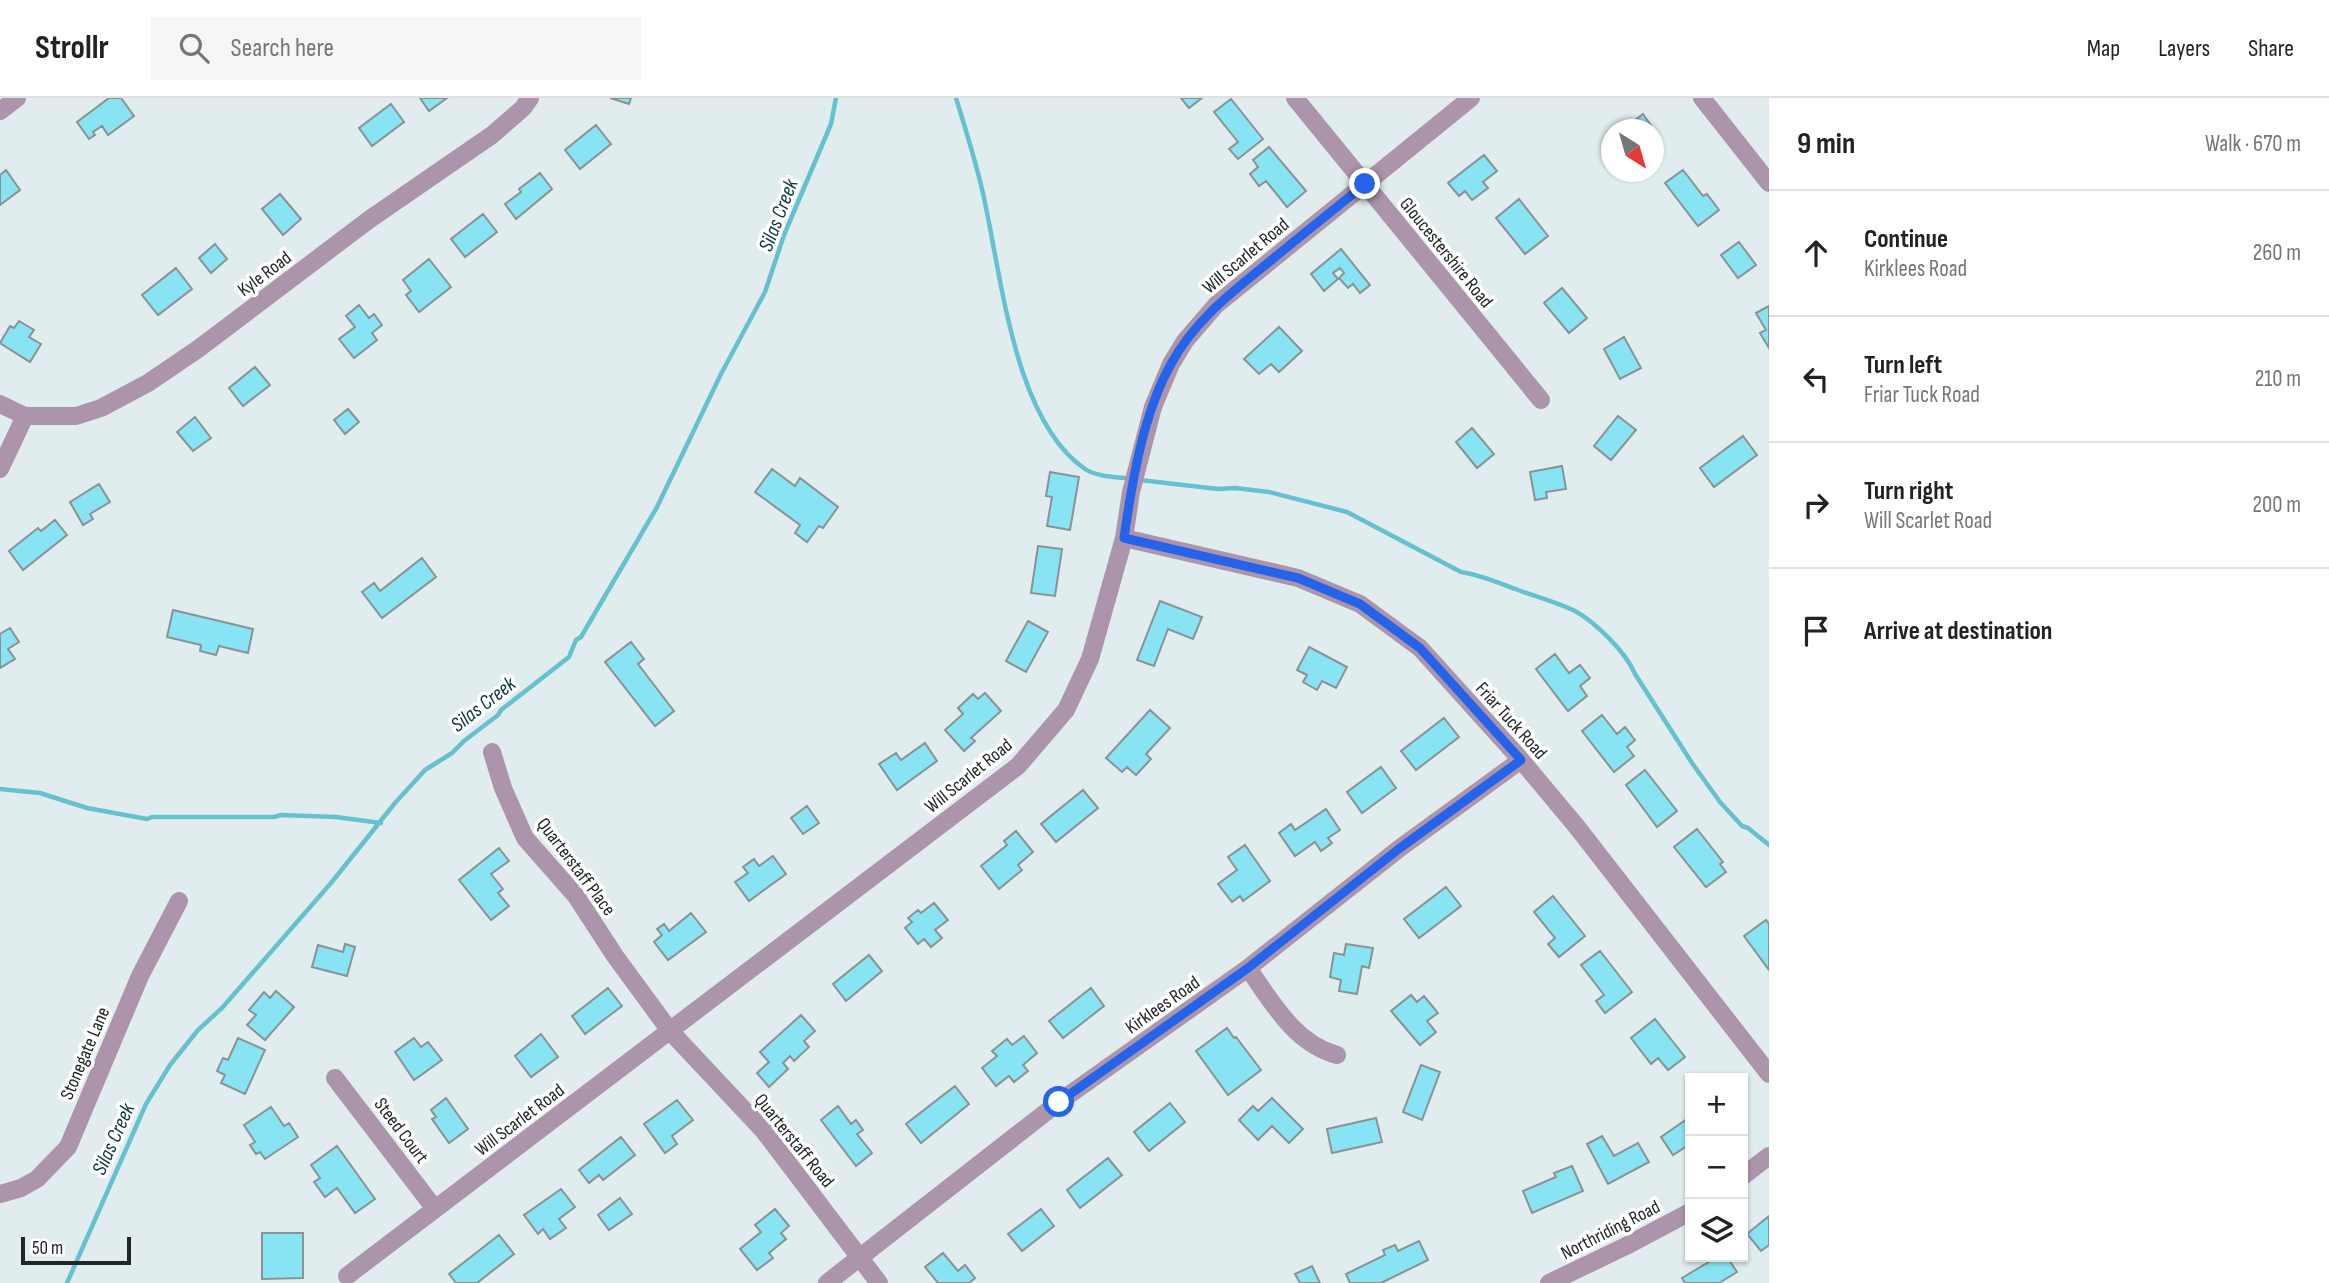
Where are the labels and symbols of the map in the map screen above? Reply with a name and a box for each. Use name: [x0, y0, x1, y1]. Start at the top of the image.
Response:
north arrow: [1601, 119, 1664, 182]
route end: [1349, 168, 1380, 199]
water label: Silas Creek: [753, 174, 804, 255]
street label: Gloucestershire Road: [1394, 193, 1497, 313]
street label: Will Scarlet Road: [1198, 213, 1294, 299]
street label: Kyle Road: [234, 247, 296, 302]
water label: Silas Creek: [446, 671, 522, 737]
street label: Friar Tuck Road: [1470, 678, 1551, 764]
street label: Will Scarlet Road: [921, 734, 1017, 818]
street label: Quarterstaff Place: [532, 813, 620, 920]
street label: Kirklees Road: [1121, 971, 1204, 1039]
street label: Stonegate Lane: [56, 1004, 115, 1103]
street label: Will Scarlet Road: [471, 1079, 569, 1161]
route start: [1043, 1086, 1074, 1117]
street label: Quarterstaff Road: [749, 1089, 839, 1193]
street label: Steed Court: [369, 1093, 433, 1168]
water label: Silas Creek: [87, 1099, 141, 1179]
street label: Northriding Road: [1557, 1196, 1664, 1265]
scale bar: [21, 1234, 131, 1266]

